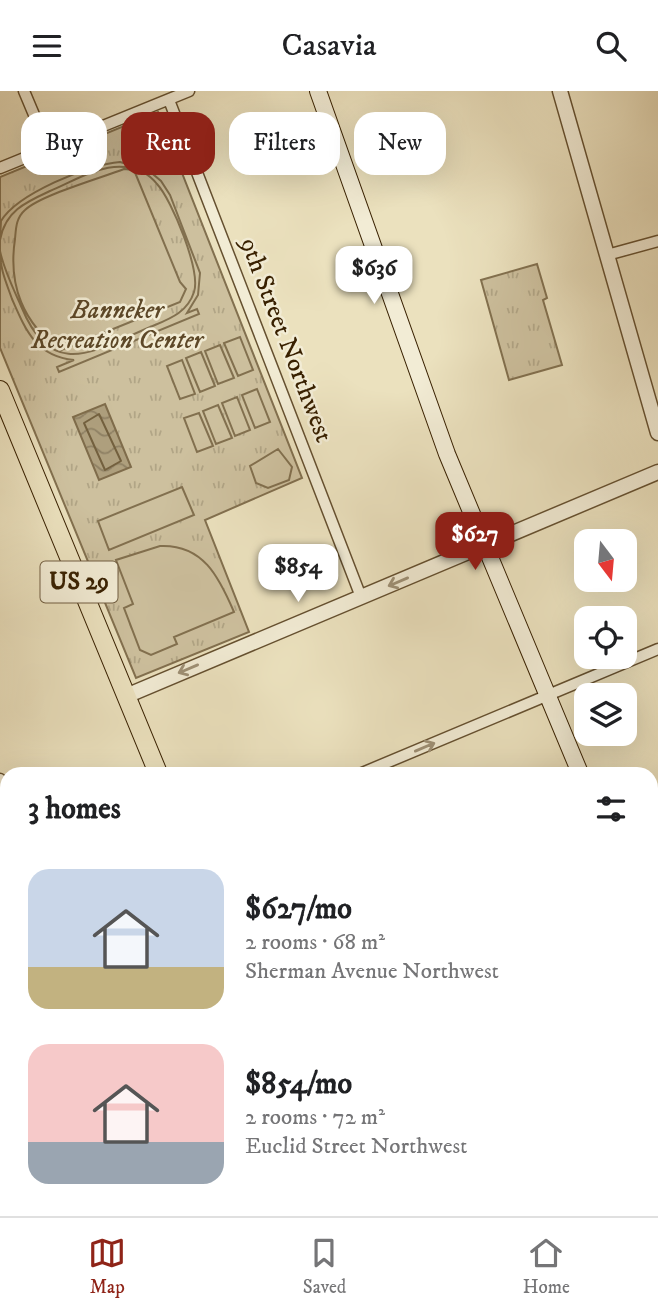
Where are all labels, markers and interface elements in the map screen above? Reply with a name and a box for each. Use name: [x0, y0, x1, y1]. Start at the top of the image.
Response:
text: Casavia: [282, 26, 376, 66]
icon: menu: [28, 27, 66, 65]
icon: search: [592, 27, 630, 65]
chip: Buy: [21, 112, 107, 175]
chip: Rent: [121, 112, 215, 175]
chip: Filters: [229, 112, 340, 175]
chip: New: [354, 112, 446, 175]
street label: 9th Street Northwest: [231, 231, 340, 447]
pin: $636: [333, 247, 415, 306]
text: $636: [351, 254, 397, 283]
park label: Banneker Recreation Center: [30, 294, 205, 357]
pin: $627: [434, 512, 516, 572]
text: $627: [451, 520, 499, 549]
north arrow: [574, 529, 637, 591]
map controls: [574, 529, 637, 746]
pin: $854: [257, 545, 339, 604]
text: $854: [274, 552, 322, 581]
road number: US 29: [41, 561, 118, 603]
one-way arrow: [388, 576, 409, 589]
button: locate: [574, 606, 637, 669]
one-way arrow: [178, 664, 200, 677]
button: layers: [574, 683, 637, 746]
one-way arrow: [413, 740, 435, 753]
icon: filters: [592, 790, 630, 828]
text: 3 homes: [28, 791, 121, 828]
text: $627/mo: [245, 891, 352, 928]
icon: home: [84, 897, 168, 981]
text: 2 rooms · 68 m²: [245, 928, 385, 957]
text: Sherman Avenue Northwest: [245, 957, 499, 986]
text: $854/mo: [245, 1066, 352, 1103]
icon: home: [84, 1072, 168, 1156]
text: 2 rooms · 72 m²: [245, 1103, 385, 1132]
text: Euclid Street Northwest: [245, 1132, 467, 1161]
tab: Map: [88, 1234, 126, 1299]
tab: Saved: [303, 1234, 346, 1299]
tab: Home: [523, 1234, 570, 1299]

